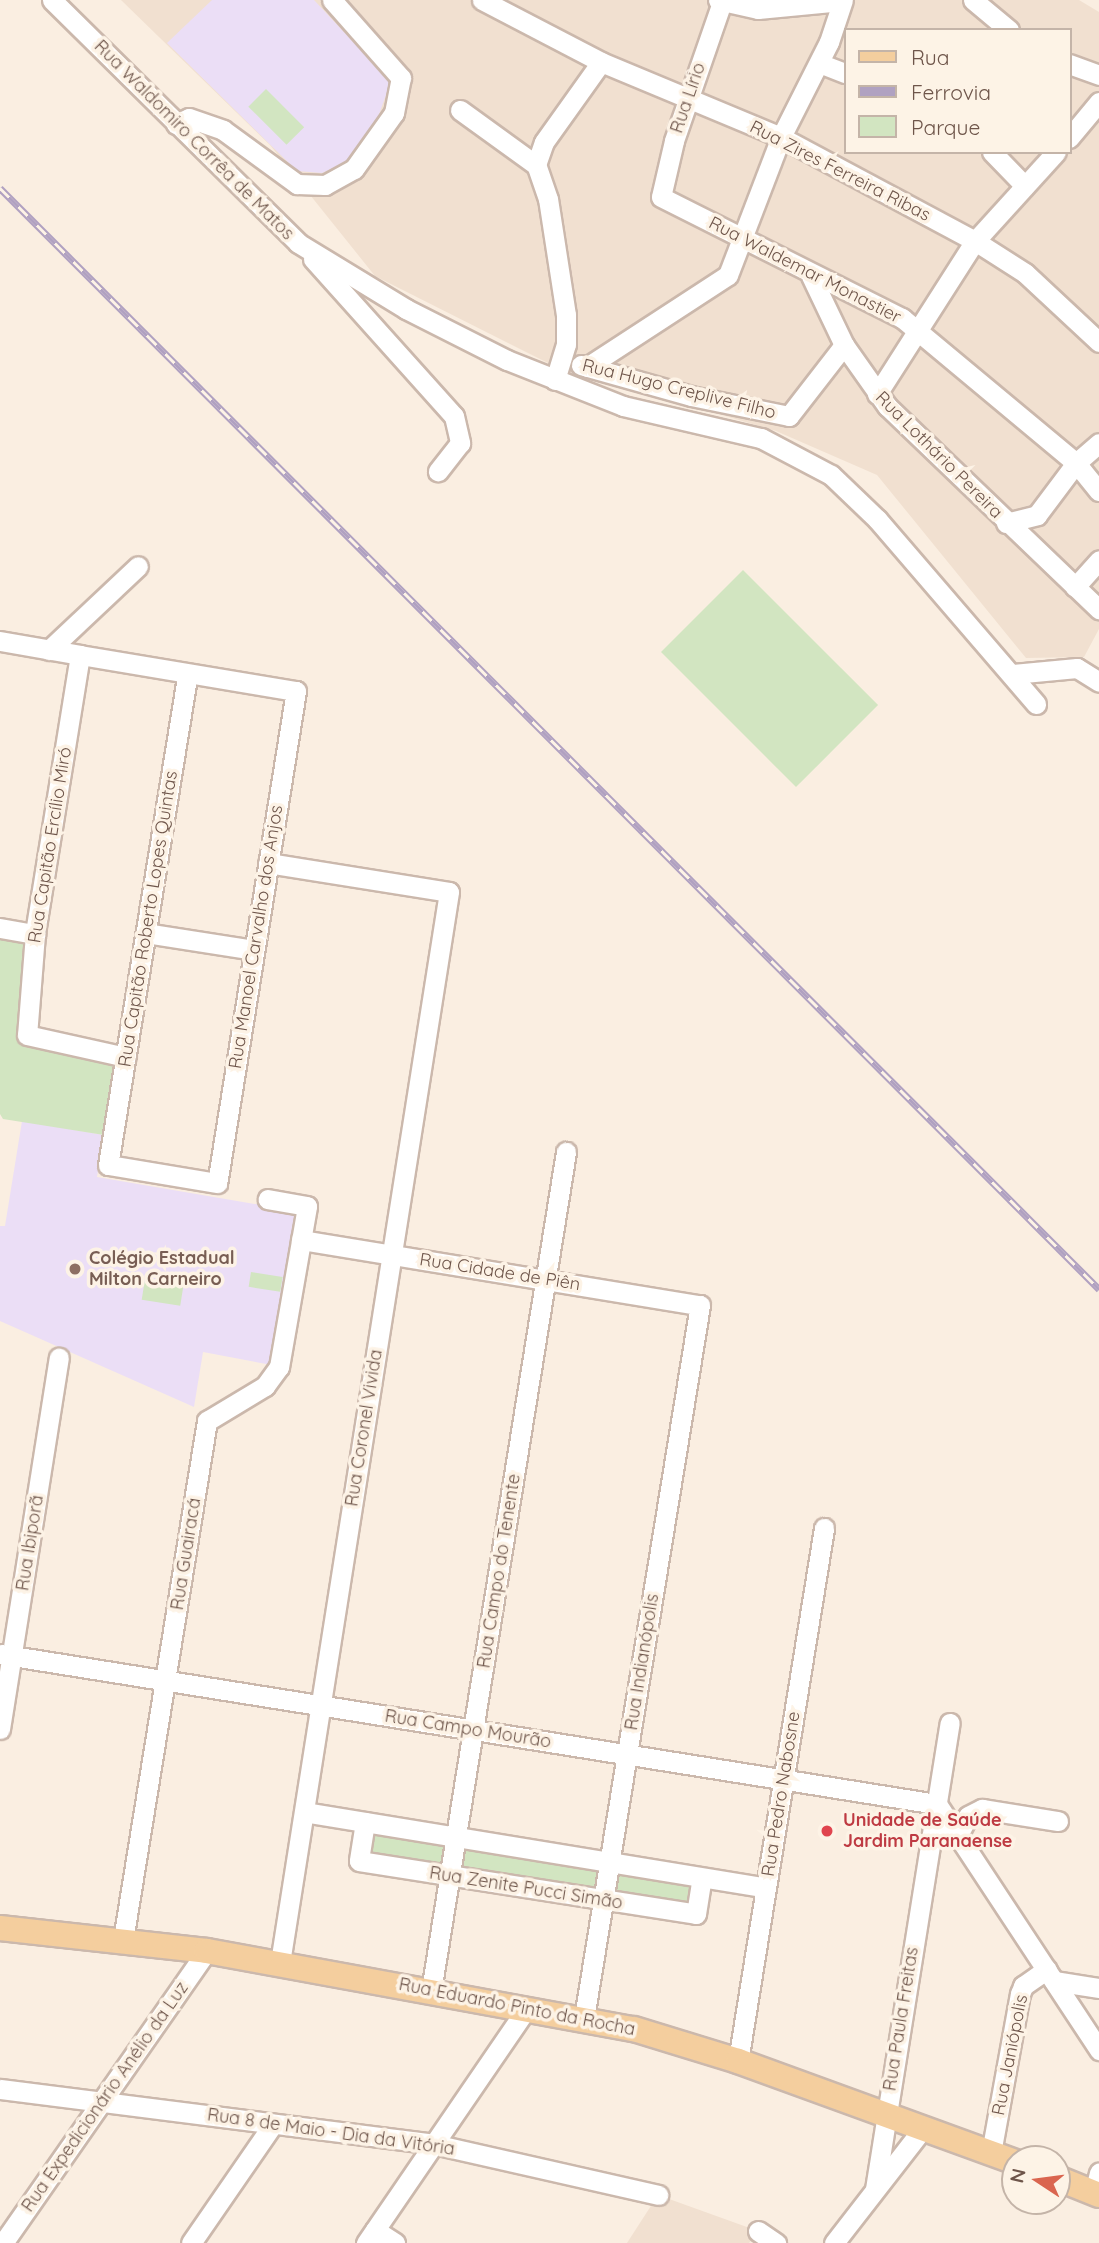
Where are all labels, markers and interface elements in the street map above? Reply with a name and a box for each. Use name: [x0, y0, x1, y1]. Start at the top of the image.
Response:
legend: [844, 28, 1071, 154]
street label: Rua Waldomiro Corrêa de Matos: [90, 36, 298, 244]
text: Rua: [911, 44, 950, 70]
street label: Rua Lírio: [666, 60, 710, 136]
text: Ferrovia: [911, 79, 991, 105]
text: Parque: [911, 114, 980, 140]
street label: Rua Zires Ferreira Ribas: [746, 116, 934, 226]
street label: Rua Waldemar Monastier: [705, 212, 905, 328]
street label: Rua Hugo Creplive Filho: [580, 354, 778, 424]
street label: Rua Lothário Pereira: [871, 387, 1007, 523]
street label: Rua Capitão Ercílio Miró: [24, 745, 76, 945]
street label: Rua Capitão Roberto Lopes Quintas: [114, 769, 182, 1069]
street label: Rua Manoel Carvalho dos Anjos: [224, 804, 288, 1070]
place label: Colégio Estadual Milton Carneiro: [89, 1248, 235, 1290]
street label: Rua Cidade de Piên: [418, 1249, 582, 1295]
marker: Colégio Estadual Milton Carneiro: [67, 1261, 83, 1277]
street label: Rua Coronel Vivida: [341, 1348, 387, 1508]
street label: Rua Campo do Tenente: [473, 1472, 525, 1670]
street label: Rua Ibiporã: [12, 1494, 48, 1592]
street label: Rua Guairacá: [166, 1496, 206, 1612]
street label: Rua Indianópolis: [621, 1592, 663, 1732]
street label: Rua Campo Mourão: [383, 1705, 553, 1753]
street label: Rua Pedro Nabosne: [757, 1710, 805, 1878]
place label: Unidade de Saúde Jardim Paranaense: [843, 1810, 1012, 1853]
marker: Unidade de Saúde Jardim Paranaense: [817, 1821, 837, 1841]
street label: Rua Zenite Pucci Simão: [428, 1862, 624, 1914]
street label: Rua Paula Freitas: [879, 1945, 923, 2093]
street label: Rua Eduardo Pinto da Rocha: [397, 1973, 637, 2041]
street label: Rua Expedicionário Anélio da Luz: [17, 1978, 193, 2216]
street label: Rua Janiópolis: [988, 1993, 1032, 2117]
street label: Rua 8 de Maio - Dia da Vitória: [206, 2104, 456, 2160]
north arrow: [1001, 2145, 1071, 2215]
text: N: [1004, 2166, 1031, 2185]

